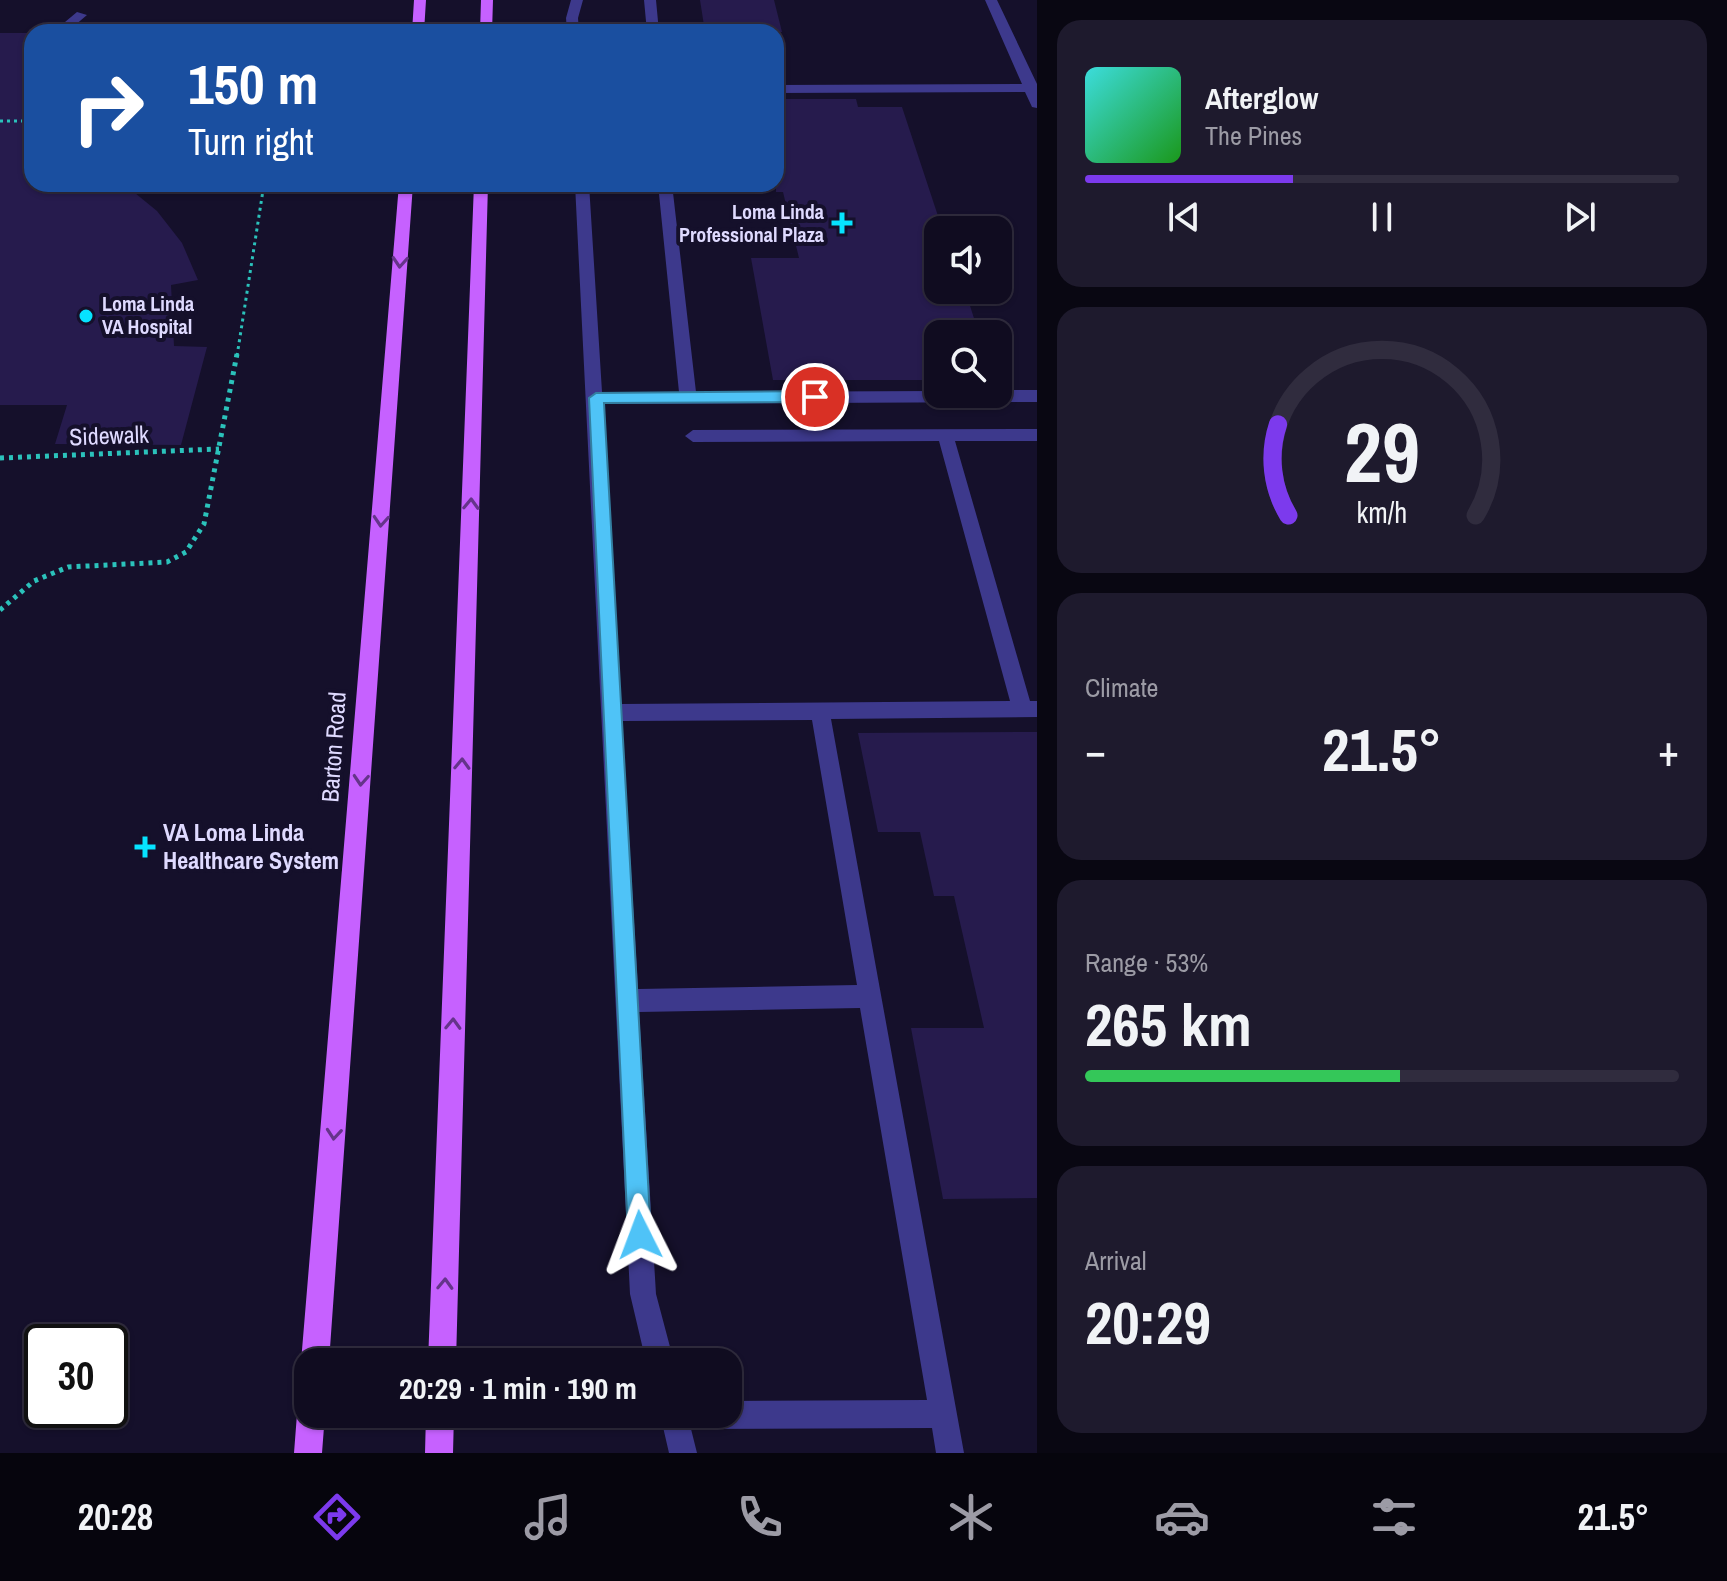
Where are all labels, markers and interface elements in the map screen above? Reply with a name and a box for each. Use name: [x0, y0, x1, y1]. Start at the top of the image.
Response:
text: 150 m: [188, 46, 318, 121]
icon: right: [56, 56, 160, 160]
text: Afterglow: [1205, 78, 1318, 118]
text: Turn right: [188, 118, 313, 166]
text: The Pines: [1205, 118, 1302, 153]
icon: previous: [1162, 195, 1206, 239]
icon: pause: [1360, 195, 1404, 239]
icon: next: [1558, 195, 1602, 239]
place label: Loma Linda Professional Plaza: [679, 198, 824, 248]
marker: Loma Linda Professional Plaza: [831, 212, 853, 234]
map controls: [924, 216, 1012, 408]
button: sound: [924, 216, 1012, 304]
one-way arrow: [392, 256, 409, 269]
place label: Loma Linda VA Hospital: [102, 290, 194, 340]
marker: Loma Linda VA Hospital: [77, 307, 95, 325]
button: search: [924, 320, 1012, 408]
pin: [781, 363, 849, 431]
icon: arrive: [793, 375, 837, 419]
text: 29: [1344, 395, 1420, 507]
street label: Sidewalk: [69, 418, 150, 452]
text: km/h: [1357, 493, 1407, 532]
one-way arrow: [462, 497, 479, 510]
one-way arrow: [373, 515, 390, 528]
text: Climate: [1085, 670, 1158, 705]
street label: Barton Road: [313, 691, 353, 803]
text: 21.5°: [1322, 709, 1442, 790]
text: −: [1085, 720, 1106, 780]
text: +: [1658, 720, 1679, 780]
one-way arrow: [453, 757, 470, 770]
one-way arrow: [353, 774, 370, 787]
place label: VA Loma Linda Healthcare System: [163, 816, 339, 876]
marker: VA Loma Linda Healthcare System: [134, 836, 156, 858]
text: Range · 53%: [1085, 945, 1208, 980]
text: 265 km: [1085, 984, 1252, 1065]
one-way arrow: [445, 1017, 462, 1030]
one-way arrow: [326, 1128, 343, 1141]
position arrow: [598, 1193, 682, 1277]
text: Arrival: [1085, 1243, 1147, 1278]
one-way arrow: [436, 1277, 453, 1290]
text: 20:29: [1085, 1282, 1211, 1363]
speed limit sign: 30: [24, 1324, 128, 1428]
text: 20:29 · 1 min · 190 m: [399, 1368, 637, 1408]
icon: directions: [309, 1489, 365, 1545]
icon: music: [520, 1489, 576, 1545]
icon: phone: [732, 1489, 788, 1545]
icon: climate: [943, 1489, 999, 1545]
icon: car: [1154, 1489, 1210, 1545]
icon: filters: [1366, 1489, 1422, 1545]
text: 20:28: [78, 1493, 153, 1541]
text: 21.5°: [1577, 1493, 1649, 1541]

